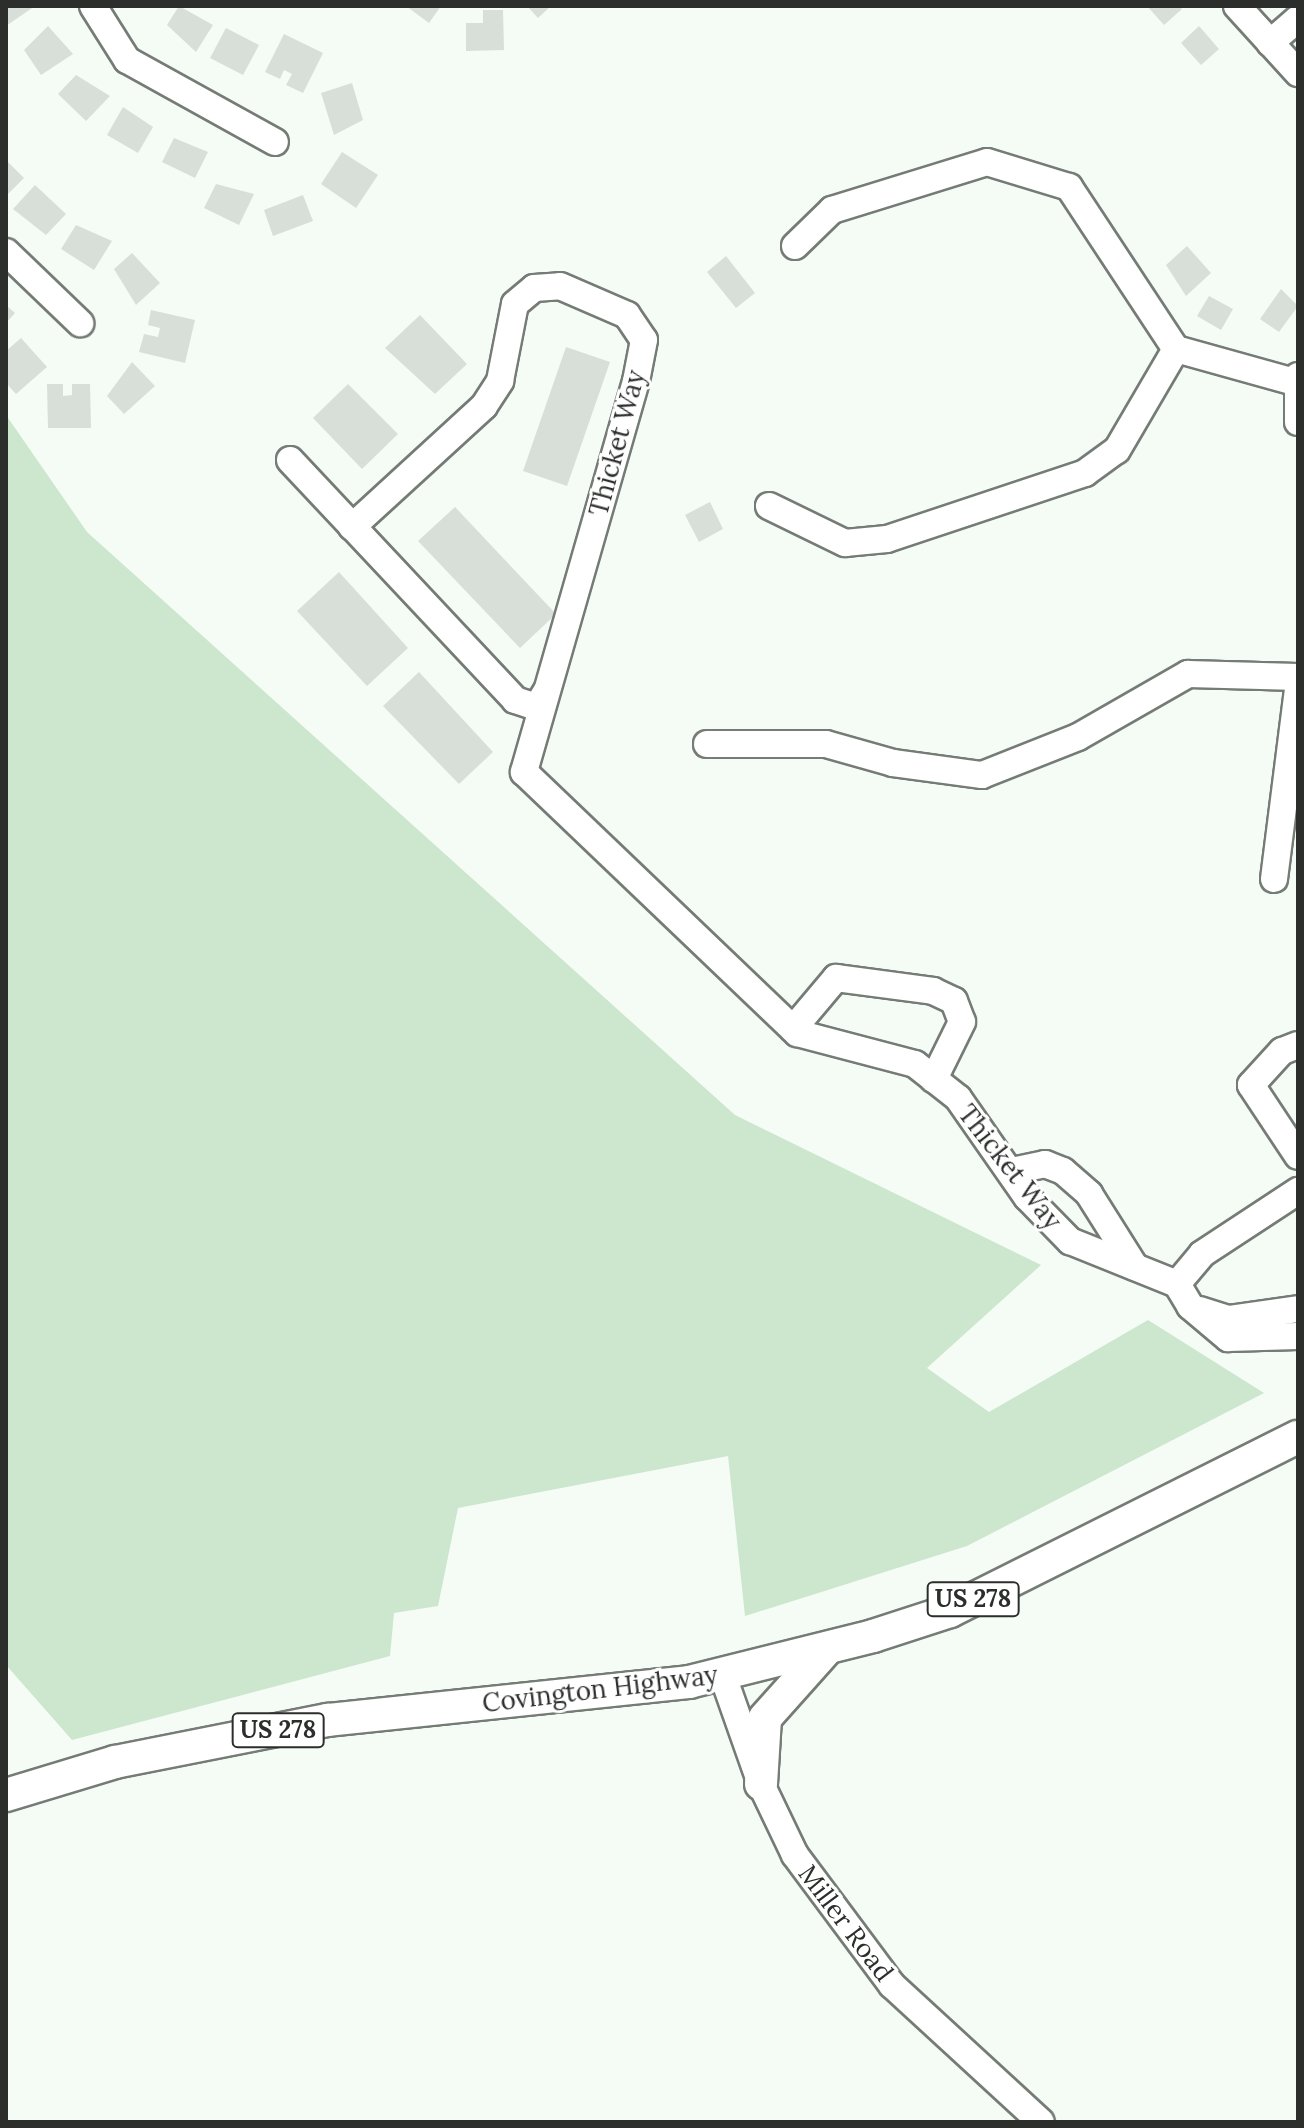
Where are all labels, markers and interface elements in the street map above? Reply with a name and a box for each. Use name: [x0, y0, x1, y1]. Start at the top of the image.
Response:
street label: Thicket Way: [583, 367, 651, 519]
street label: Thicket Way: [952, 1098, 1068, 1236]
road number: US 278: [925, 1579, 1021, 1619]
street label: Covington Highway: [480, 1659, 720, 1719]
road number: US 278: [230, 1710, 326, 1750]
street label: Miller Road: [792, 1859, 900, 1987]

